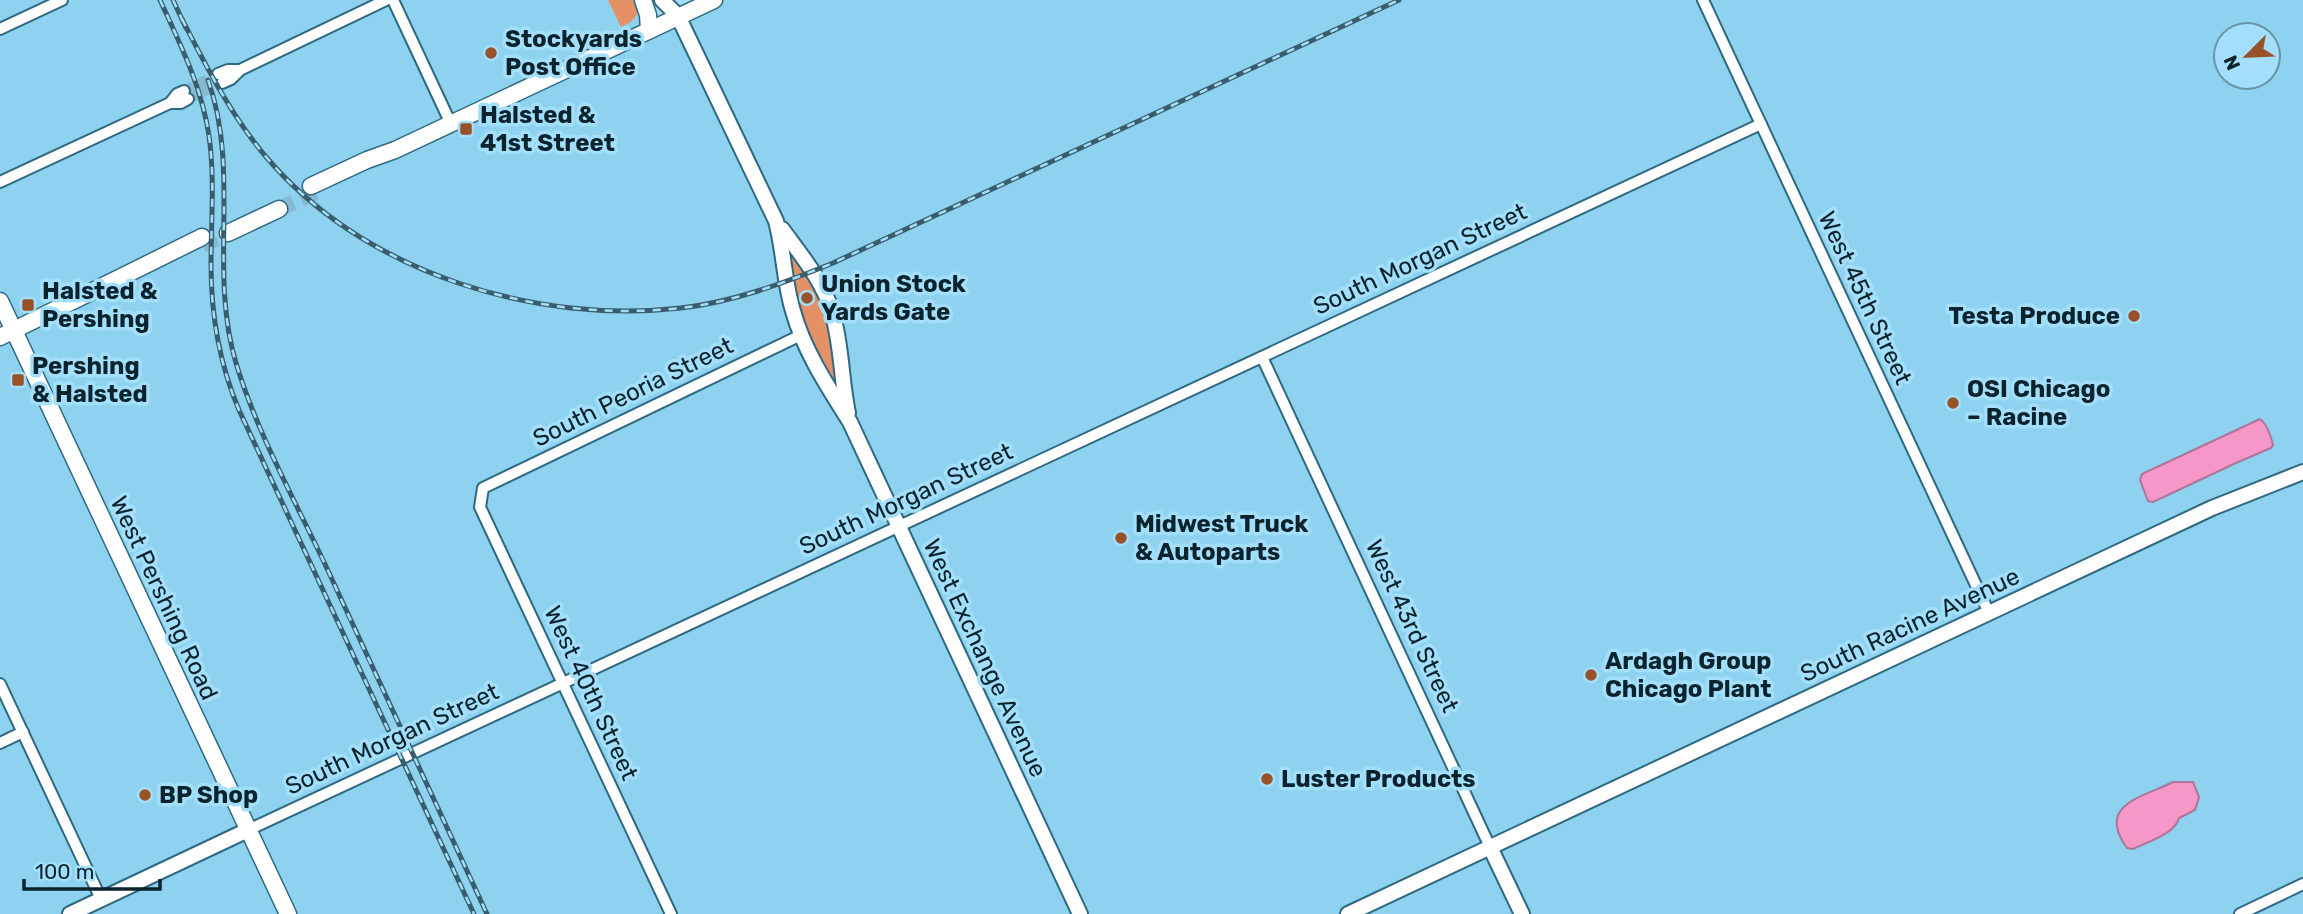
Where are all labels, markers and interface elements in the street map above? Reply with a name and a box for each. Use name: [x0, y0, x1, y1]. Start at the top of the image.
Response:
north arrow: [2212, 21, 2282, 91]
place label: Stockyards Post Office: [505, 25, 642, 81]
marker: Stockyards Post Office: [483, 45, 499, 61]
text: N: [2219, 52, 2245, 74]
place label: Halsted & 41st Street: [480, 101, 615, 157]
marker: Halsted & 41st Street: [458, 121, 474, 137]
street label: South Morgan Street: [1309, 197, 1531, 321]
street label: West 45th Street: [1813, 207, 1917, 389]
place label: Union Stock Yards Gate: [821, 270, 966, 326]
place label: Halsted & Pershing: [42, 277, 158, 333]
marker: Union Stock Yards Gate: [799, 290, 815, 306]
marker: Halsted & Pershing: [20, 297, 36, 313]
place label: Testa Produce: [1948, 302, 2120, 330]
marker: Testa Produce: [2126, 308, 2142, 324]
street label: South Peoria Street: [528, 331, 738, 453]
place label: Pershing & Halsted: [32, 352, 148, 408]
marker: Pershing & Halsted: [10, 372, 26, 388]
place label: OSI Chicago – Racine: [1967, 375, 2110, 431]
marker: OSI Chicago – Racine: [1945, 395, 1961, 411]
street label: South Morgan Street: [795, 437, 1017, 561]
street label: West Pershing Road: [104, 492, 224, 704]
place label: Midwest Truck & Autoparts: [1135, 510, 1308, 566]
marker: Midwest Truck & Autoparts: [1113, 530, 1129, 546]
street label: West Exchange Avenue: [917, 534, 1053, 782]
street label: West 43rd Street: [1360, 535, 1464, 717]
street label: South Racine Avenue: [1796, 562, 2024, 688]
street label: West 40th Street: [538, 601, 644, 785]
place label: Ardagh Group Chicago Plant: [1605, 647, 1771, 703]
marker: Ardagh Group Chicago Plant: [1583, 667, 1599, 683]
street label: South Morgan Street: [281, 677, 503, 801]
place label: Luster Products: [1281, 765, 1476, 793]
marker: Luster Products: [1259, 771, 1275, 787]
place label: BP Shop: [159, 781, 258, 809]
marker: BP Shop: [137, 787, 153, 803]
scale bar: [24, 848, 161, 892]
text: 100 m: [35, 859, 94, 884]

